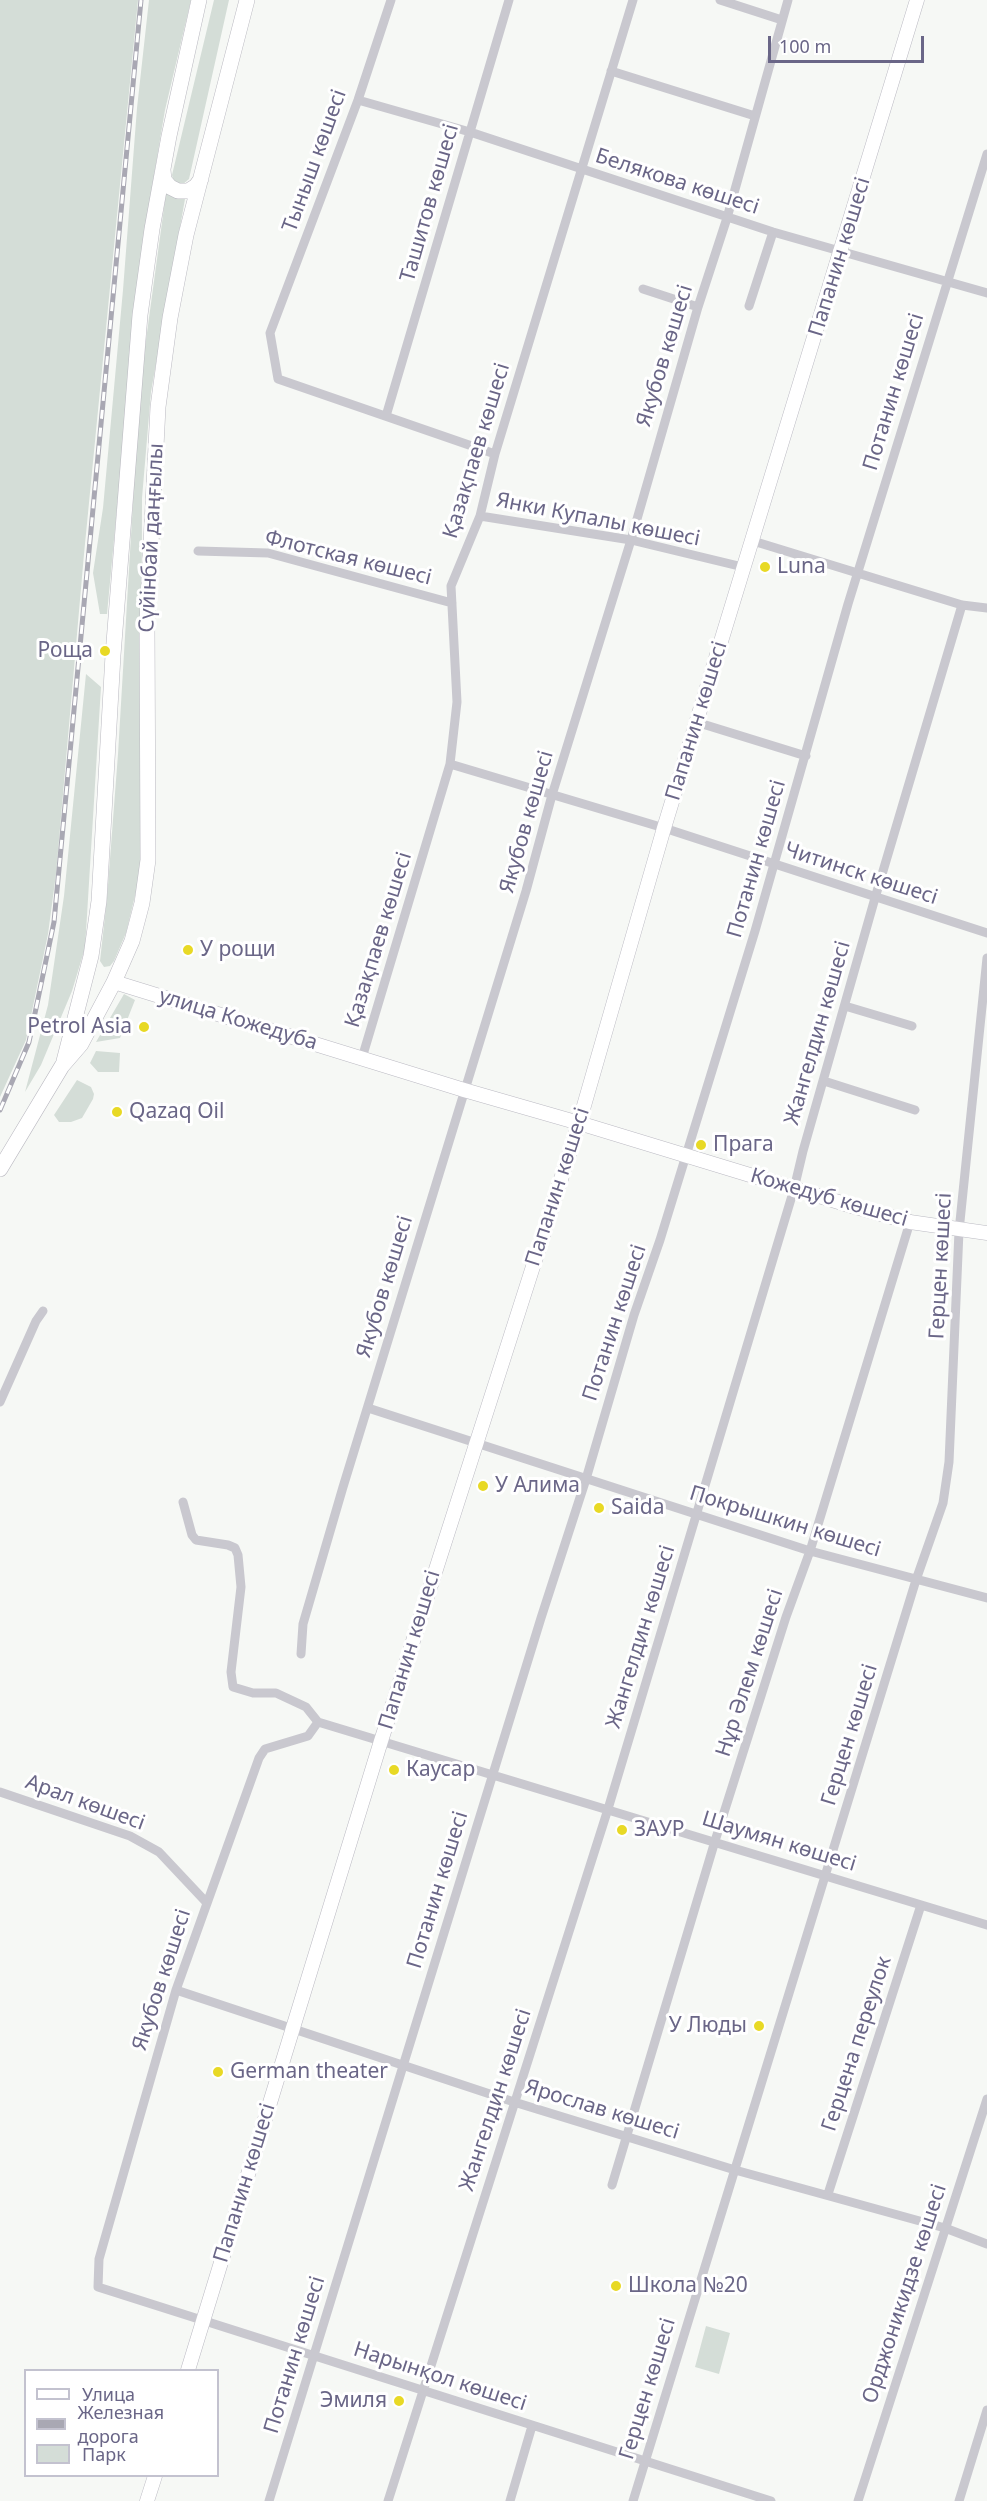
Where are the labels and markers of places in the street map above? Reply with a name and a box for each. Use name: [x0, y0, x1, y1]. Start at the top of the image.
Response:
place label: Luna: [777, 554, 826, 580]
marker: Luna: [758, 560, 772, 574]
place label: Роща: [38, 638, 93, 664]
marker: Роща: [98, 644, 112, 658]
place label: У рощи: [200, 937, 276, 963]
marker: У рощи: [181, 943, 195, 957]
place label: Petrol Asia: [27, 1014, 132, 1040]
marker: Petrol Asia: [137, 1020, 151, 1034]
place label: Qazaq Oil: [129, 1099, 224, 1125]
marker: Qazaq Oil: [110, 1105, 124, 1119]
place label: Прага: [713, 1132, 774, 1158]
marker: Прага: [694, 1138, 708, 1152]
place label: У Алима: [495, 1473, 580, 1499]
marker: У Алима: [476, 1479, 490, 1493]
place label: Saida: [611, 1495, 664, 1521]
marker: Saida: [592, 1501, 606, 1515]
place label: Каусар: [406, 1757, 475, 1783]
marker: Каусар: [387, 1763, 401, 1777]
place label: ЗАУР: [634, 1817, 685, 1843]
marker: ЗАУР: [615, 1823, 629, 1837]
place label: У Люды: [669, 2013, 747, 2039]
marker: У Люды: [752, 2019, 766, 2033]
place label: German theater: [230, 2059, 388, 2085]
marker: German theater: [211, 2065, 225, 2079]
place label: Школа №20: [628, 2273, 748, 2299]
marker: Школа №20: [609, 2279, 623, 2293]
place label: Эмиля: [320, 2388, 387, 2414]
marker: Эмиля: [392, 2394, 406, 2408]

